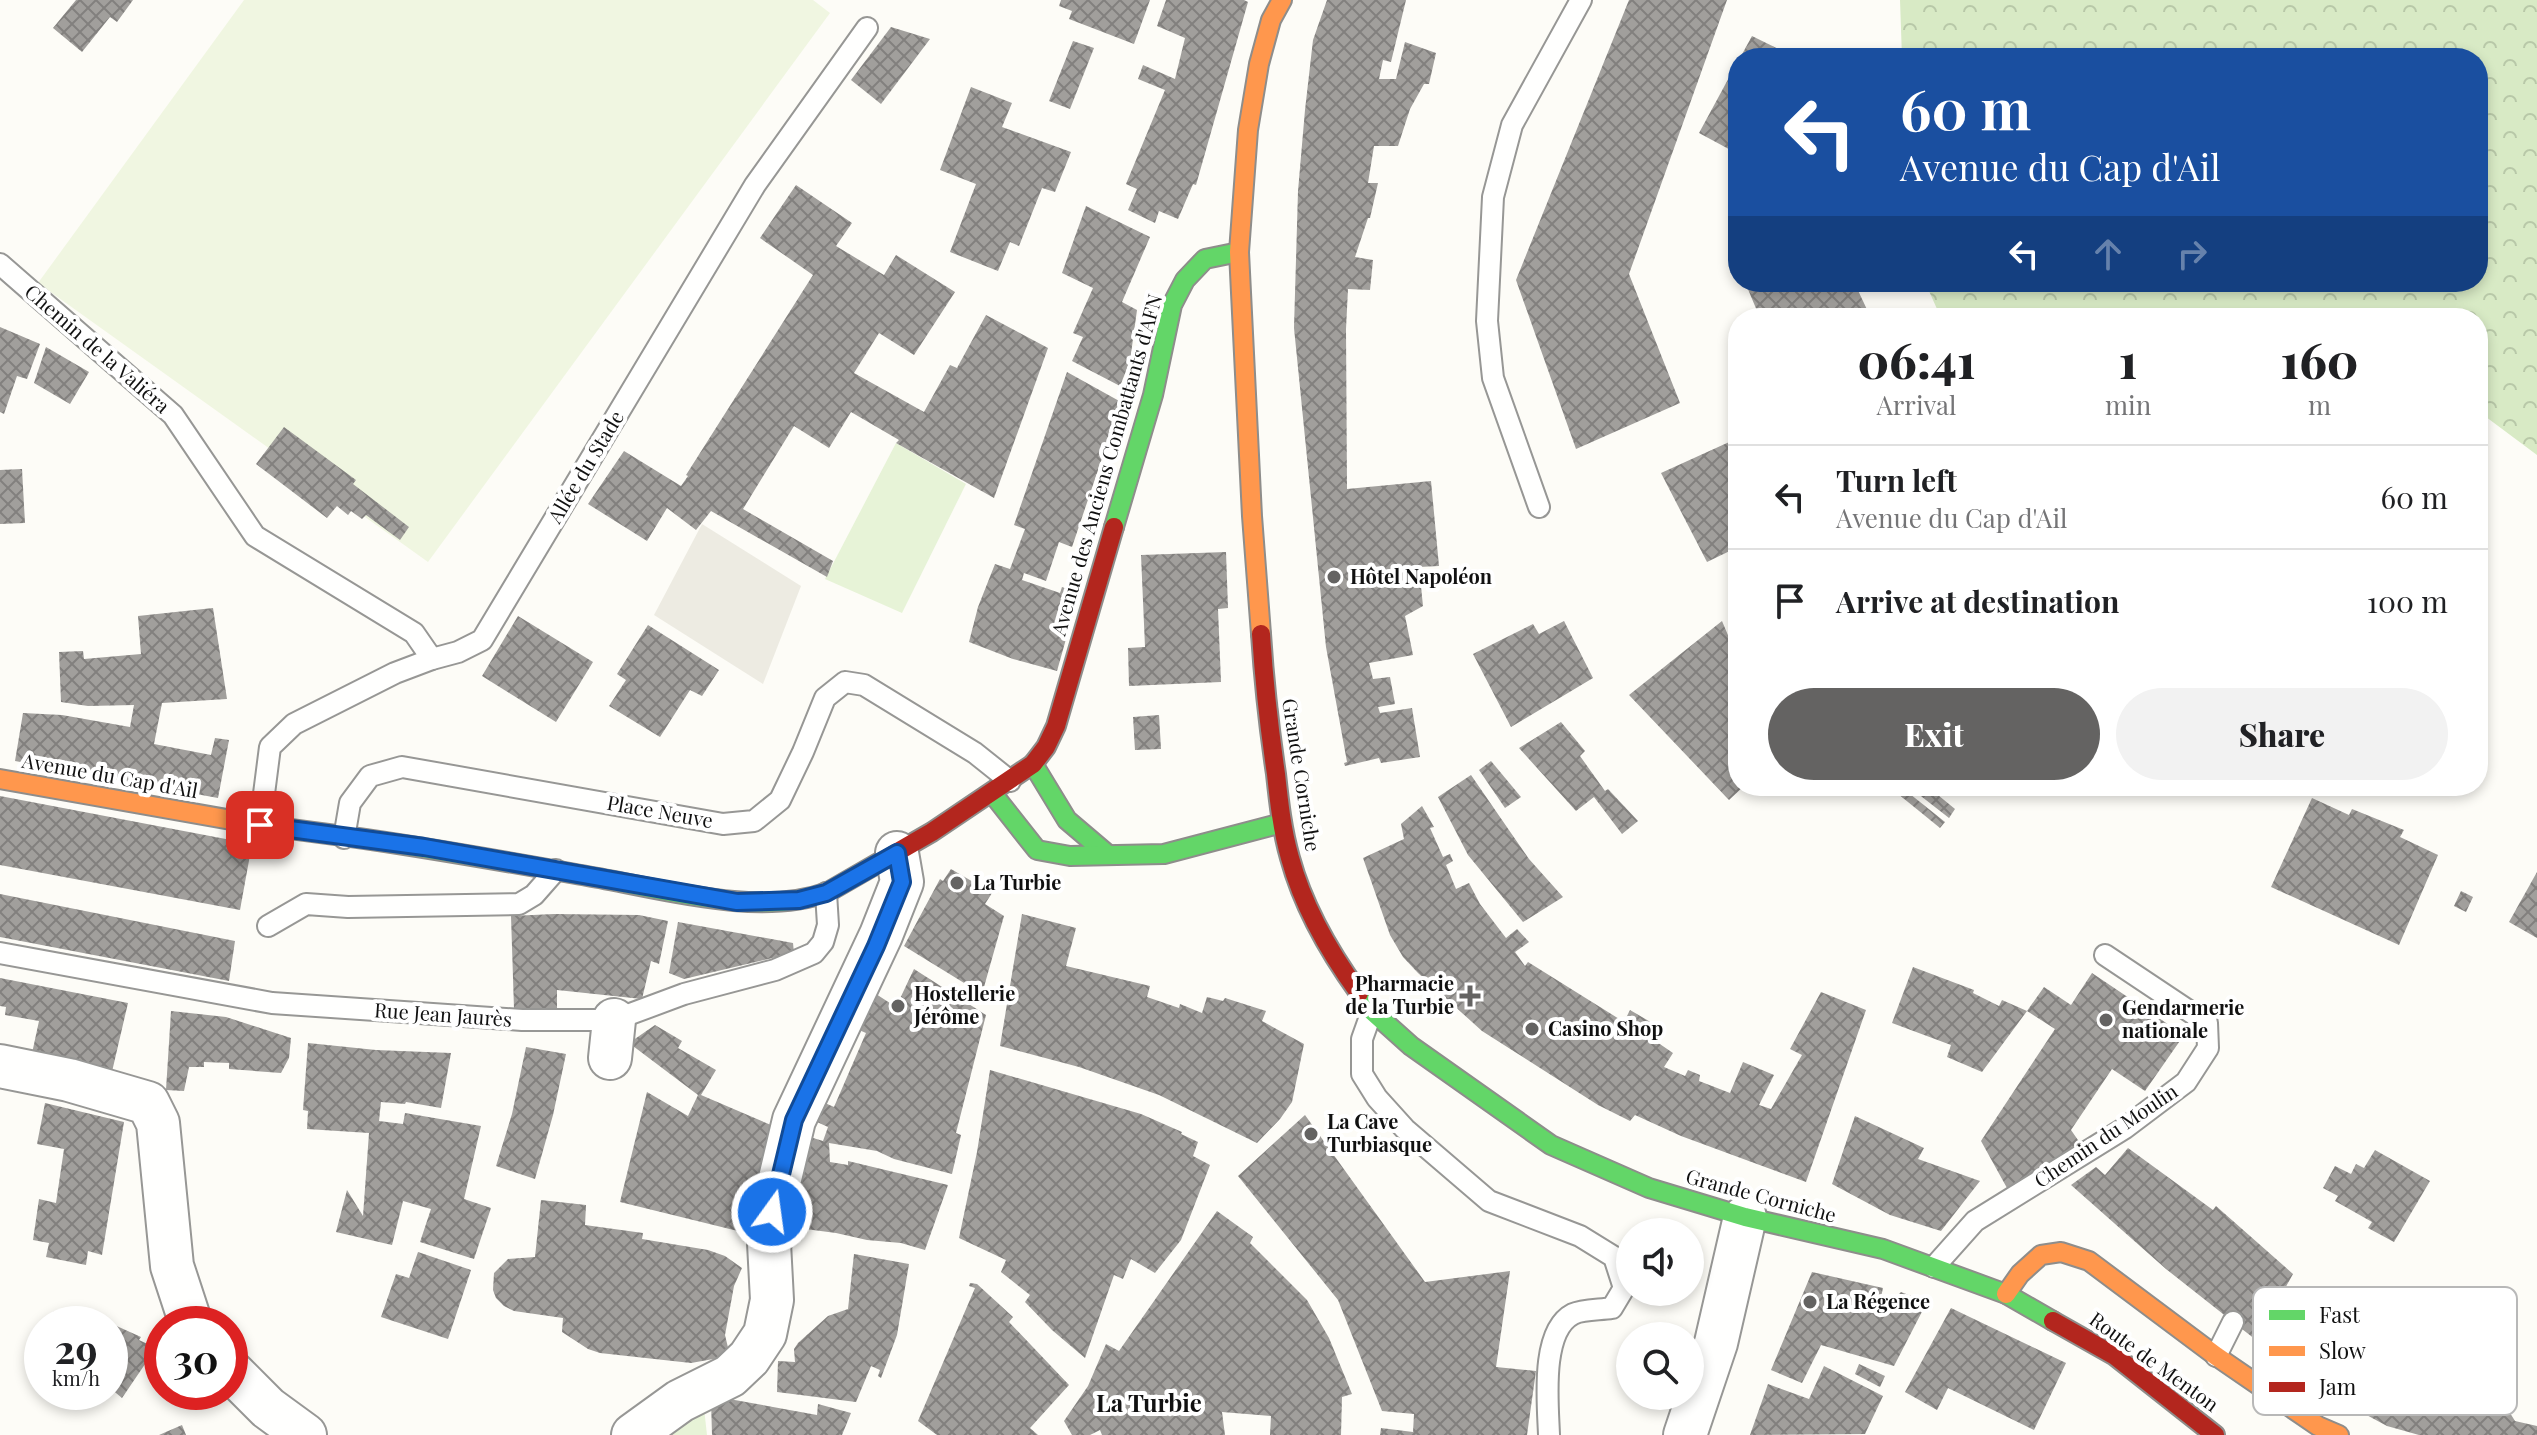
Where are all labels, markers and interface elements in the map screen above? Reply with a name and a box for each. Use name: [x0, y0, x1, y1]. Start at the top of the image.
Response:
text: 60 m: [1900, 70, 2031, 145]
icon: left: [1768, 80, 1872, 184]
text: Avenue du Cap d'Ail: [1900, 142, 2221, 190]
icon: left: [2002, 232, 2046, 276]
icon: ahead: [2086, 232, 2130, 276]
icon: right: [2170, 232, 2214, 276]
street label: Chemin de la Valiéra: [20, 277, 176, 418]
street label: Avenue des Anciens Combattants d'AFN: [1044, 291, 1167, 639]
text: 06:41: [1857, 327, 1976, 391]
text: 1: [2119, 327, 2137, 391]
text: 160: [2281, 327, 2359, 391]
text: Arrival: [1876, 387, 1957, 422]
text: min: [2105, 387, 2151, 422]
text: m: [2308, 387, 2331, 422]
street label: Allée du Stade: [540, 405, 629, 528]
text: Turn left: [1836, 460, 1957, 500]
icon: left: [1768, 475, 1812, 519]
text: 60 m: [2380, 477, 2448, 517]
text: Avenue du Cap d'Ail: [1836, 500, 2067, 535]
place label: Hôtel Napoléon: [1350, 562, 1493, 589]
marker: Hôtel Napoléon: [1325, 568, 1343, 586]
icon: arrive: [1768, 579, 1812, 623]
text: Arrive at destination: [1836, 581, 2119, 621]
text: 100 m: [2367, 581, 2448, 621]
button: Exit: [1768, 688, 2100, 780]
button: Share: [2116, 688, 2448, 780]
street label: Grande Corniche: [1277, 696, 1328, 853]
street label: Avenue du Cap d'Ail: [19, 746, 201, 803]
street label: Place Neuve: [605, 788, 715, 833]
pin: [226, 791, 294, 859]
icon: arrive: [238, 803, 282, 847]
place label: La Turbie: [973, 868, 1061, 895]
marker: La Turbie: [948, 874, 966, 892]
place label: Pharmacie de la Turbie: [1345, 969, 1454, 1019]
place label: Hostellerie Jérôme: [913, 979, 1015, 1029]
marker: Pharmacie de la Turbie: [1461, 987, 1479, 1005]
place label: Gendarmerie nationale: [2122, 993, 2244, 1043]
street label: Rue Jean Jaurès: [373, 995, 513, 1032]
marker: Hostellerie Jérôme: [889, 997, 907, 1015]
marker: Gendarmerie nationale: [2097, 1011, 2115, 1029]
place label: Casino Shop: [1548, 1014, 1663, 1041]
marker: Casino Shop: [1523, 1020, 1541, 1038]
street label: Chemin du Moulin: [2028, 1077, 2182, 1193]
place label: La Cave Turbiasque: [1327, 1107, 1432, 1157]
marker: La Cave Turbiasque: [1302, 1125, 1320, 1143]
street label: Grande Corniche: [1683, 1162, 1840, 1228]
position arrow: [730, 1170, 814, 1254]
map controls: [1616, 1218, 1704, 1410]
button: sound: [1616, 1218, 1704, 1306]
place label: La Régence: [1826, 1287, 1930, 1314]
legend: [2253, 1287, 2517, 1415]
marker: La Régence: [1801, 1293, 1819, 1311]
text: Fast: [2319, 1299, 2361, 1329]
street label: Route de Menton: [2085, 1305, 2225, 1417]
speed limit sign: 30: [144, 1306, 248, 1410]
text: 29: [54, 1321, 98, 1374]
button: search: [1616, 1322, 1704, 1410]
text: Slow: [2319, 1335, 2366, 1365]
text: km/h: [52, 1364, 100, 1391]
text: Jam: [2318, 1371, 2357, 1401]
district label: La Turbie: [1096, 1386, 1202, 1418]

